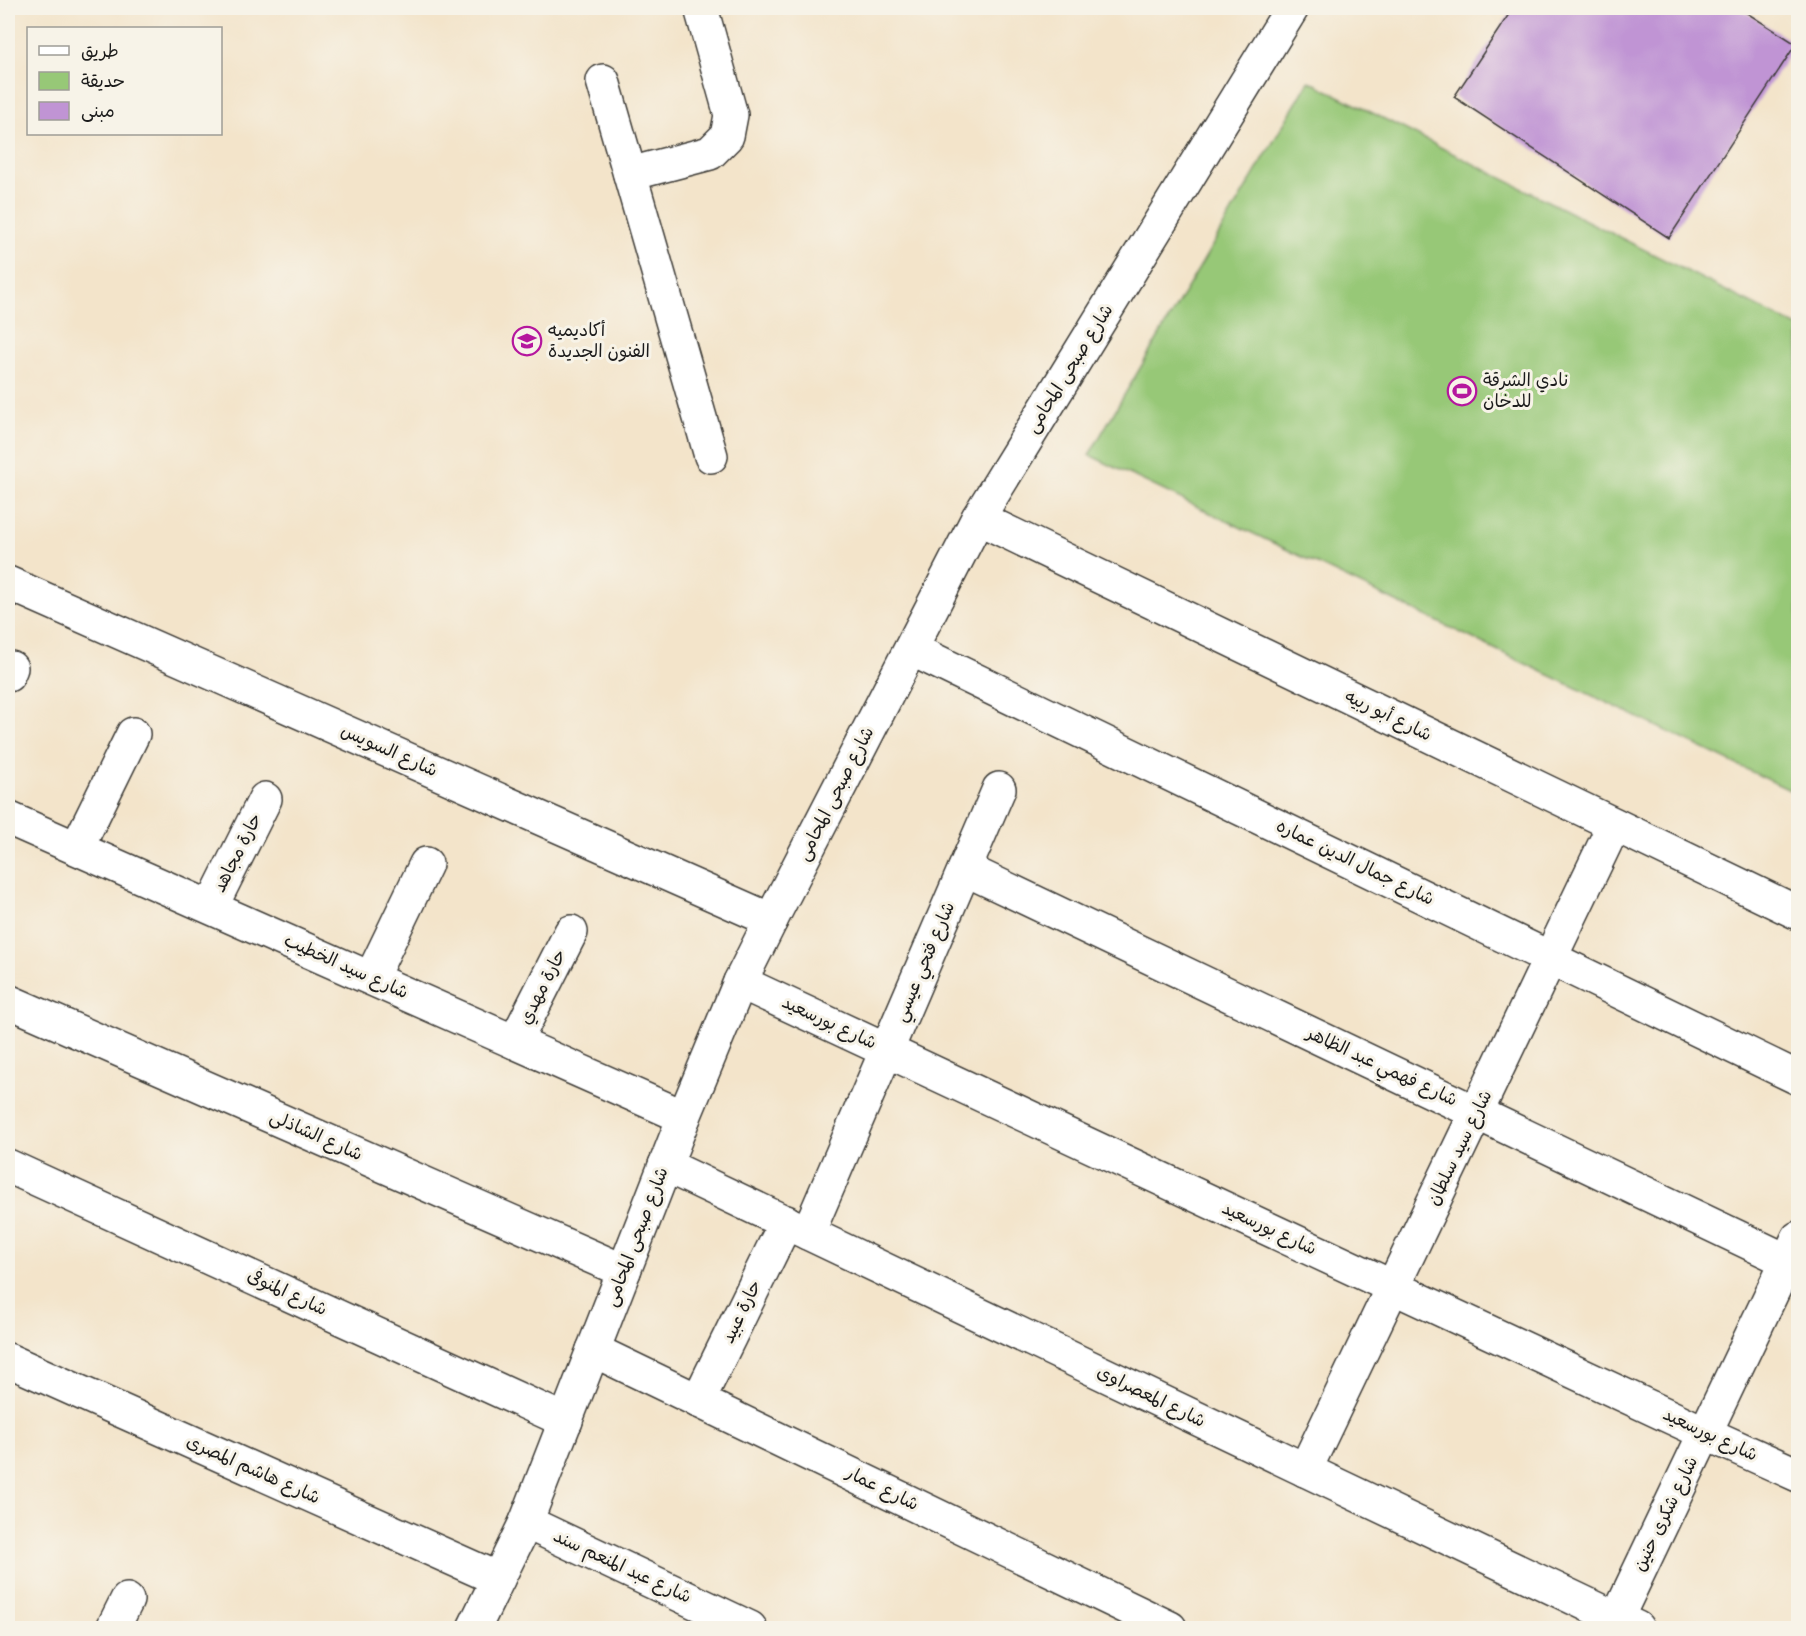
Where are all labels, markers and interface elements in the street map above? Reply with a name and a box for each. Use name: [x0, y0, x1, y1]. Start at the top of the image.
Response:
legend: [27, 27, 222, 135]
text: طريق: [81, 40, 119, 64]
text: حديقة: [81, 70, 125, 94]
text: مبنى: [81, 100, 115, 124]
street label: شارع صبحى المحامى: [1021, 300, 1119, 438]
place label: أكاديميه الفنون الجديدة: [548, 319, 650, 364]
school or university icon: أكاديميه الفنون الجديدة: [511, 325, 543, 357]
place label: نادي الشرقة للدخان: [1483, 369, 1568, 414]
sports icon: نادي الشرقة للدخان: [1446, 375, 1478, 407]
street label: شارع أبو ربيه: [1341, 685, 1435, 747]
street label: شارع السويس: [337, 719, 441, 783]
street label: شارع صبحى المحامى: [792, 723, 880, 865]
street label: حارة مجاهد: [208, 809, 268, 897]
street label: شارع جمال الدين عماره: [1272, 814, 1438, 912]
street label: شارع فتحي عيسي: [889, 898, 964, 1027]
street label: شارع سيد الخطيب: [280, 929, 412, 1005]
street label: حارة مهدي: [514, 945, 572, 1029]
street label: شارع بورسعيد: [778, 991, 880, 1055]
street label: شارع فهمي عبد الظاهر: [1300, 1021, 1461, 1115]
street label: شارع سيد سلطان: [1422, 1086, 1498, 1210]
street label: شارع الشاذلى: [266, 1105, 366, 1167]
street label: شارع صبحى المحامى: [599, 1164, 675, 1310]
street label: شارع بورسعيد: [1218, 1197, 1320, 1261]
street label: شارع المنوفى: [243, 1263, 331, 1322]
street label: حارة عبيد: [716, 1276, 768, 1348]
street label: شارع المعصراوى: [1093, 1360, 1209, 1434]
street label: شارع بورسعيد: [1659, 1403, 1761, 1467]
street label: شارع هاشم المصرى: [182, 1430, 324, 1511]
street label: شارع شكرى حنين: [1628, 1452, 1704, 1576]
street label: شارع عمار: [841, 1461, 922, 1517]
street label: شارع عبد المنعم سند: [549, 1524, 695, 1610]

